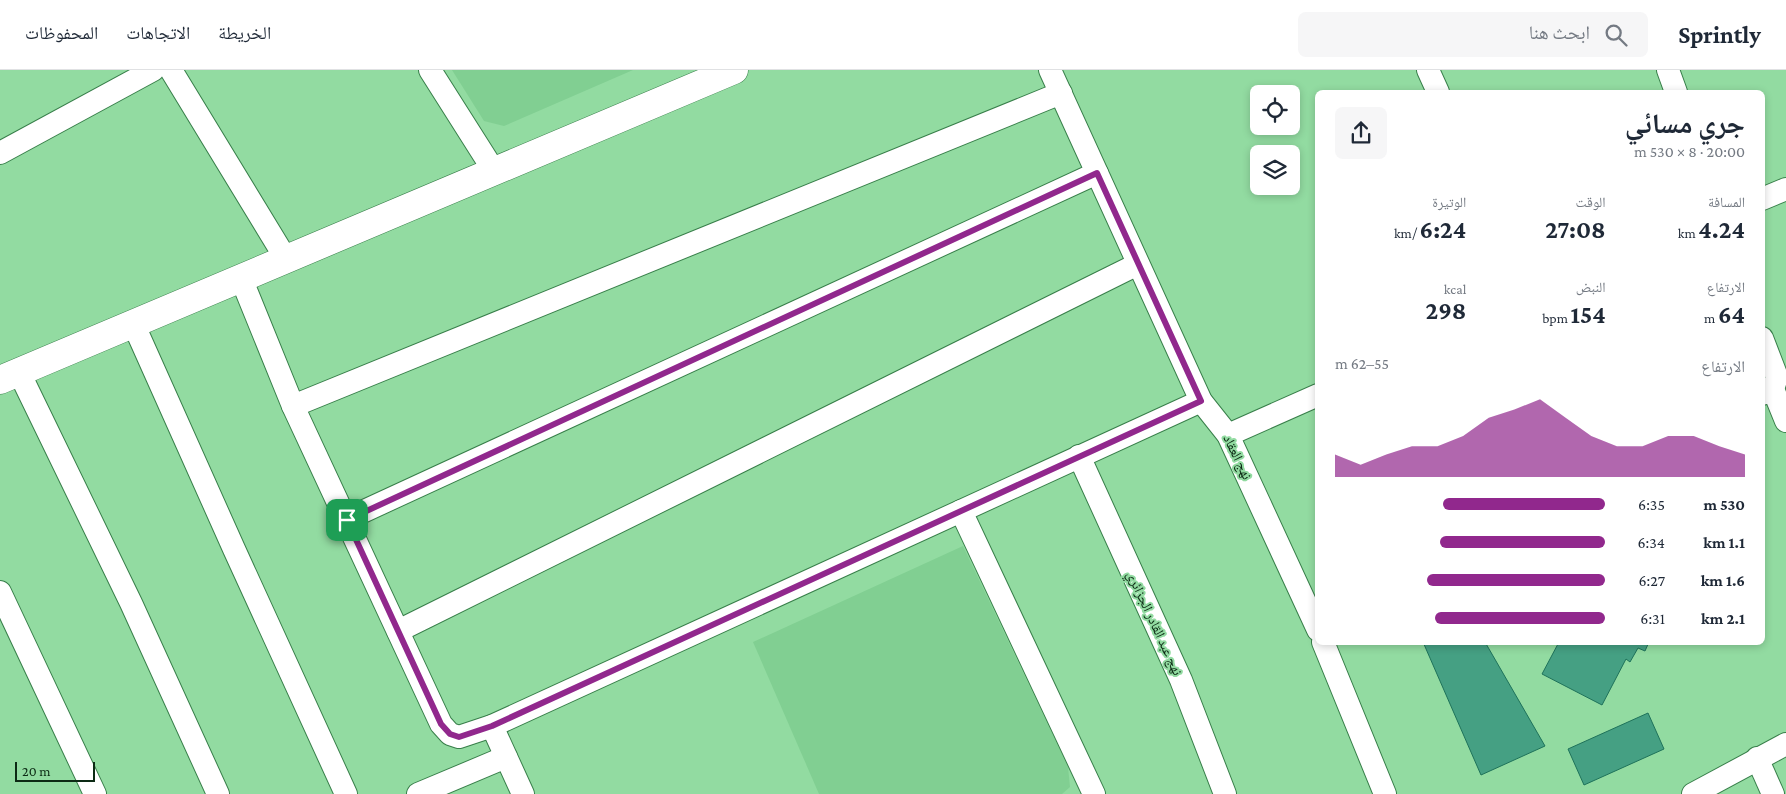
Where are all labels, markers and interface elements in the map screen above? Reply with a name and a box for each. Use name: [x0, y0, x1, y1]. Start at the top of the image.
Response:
search box: [1298, 12, 1648, 57]
icon: search: [1602, 21, 1630, 49]
text: Sprintly: [1678, 21, 1761, 48]
text: ابحث هنا: [1529, 22, 1590, 43]
text: المحفوظات: [25, 23, 98, 43]
text: الاتجاهات: [126, 23, 190, 43]
text: الخريطة: [218, 23, 271, 43]
map controls: [1250, 85, 1300, 195]
button: locate: [1250, 85, 1300, 135]
button: share: [1335, 107, 1387, 159]
text: جري مسائي: [1625, 108, 1745, 139]
text: 20:00 · 8 × 530 m: [1634, 143, 1745, 160]
button: layers: [1250, 145, 1300, 195]
text: الوتيرة: [1432, 194, 1466, 210]
text: الوقت: [1576, 194, 1606, 210]
text: المسافة: [1708, 194, 1745, 210]
text: 6:24: [1420, 216, 1466, 243]
text: 27:08: [1545, 216, 1606, 243]
text: 4.24: [1698, 216, 1745, 243]
text: /km: [1394, 225, 1420, 241]
text: km: [1678, 225, 1698, 241]
text: النبض: [1576, 279, 1606, 295]
text: الارتفاع: [1707, 279, 1745, 295]
text: kcal: [1444, 281, 1466, 297]
text: 298: [1426, 297, 1466, 324]
text: 154: [1571, 301, 1606, 328]
text: 64: [1718, 301, 1745, 328]
text: bpm: [1542, 310, 1571, 326]
text: m: [1704, 310, 1718, 326]
text: 55–62 m: [1335, 355, 1389, 372]
text: الارتفاع: [1701, 358, 1745, 375]
street label: نهج العقاد: [1218, 432, 1256, 483]
text: 6:35: [1638, 496, 1665, 513]
text: 530 m: [1703, 496, 1745, 513]
pin: [326, 499, 368, 541]
icon: arrive: [333, 506, 361, 534]
text: 6:34: [1637, 534, 1665, 551]
text: 1.1 km: [1703, 534, 1745, 551]
street label: نهج عبد القادر الجزائري: [1121, 568, 1186, 679]
text: 6:27: [1638, 572, 1665, 589]
text: 1.6 km: [1701, 572, 1745, 589]
text: 6:31: [1640, 610, 1665, 627]
text: 2.1 km: [1701, 610, 1745, 627]
scale bar: [15, 759, 95, 782]
text: 20 m: [22, 763, 50, 779]

